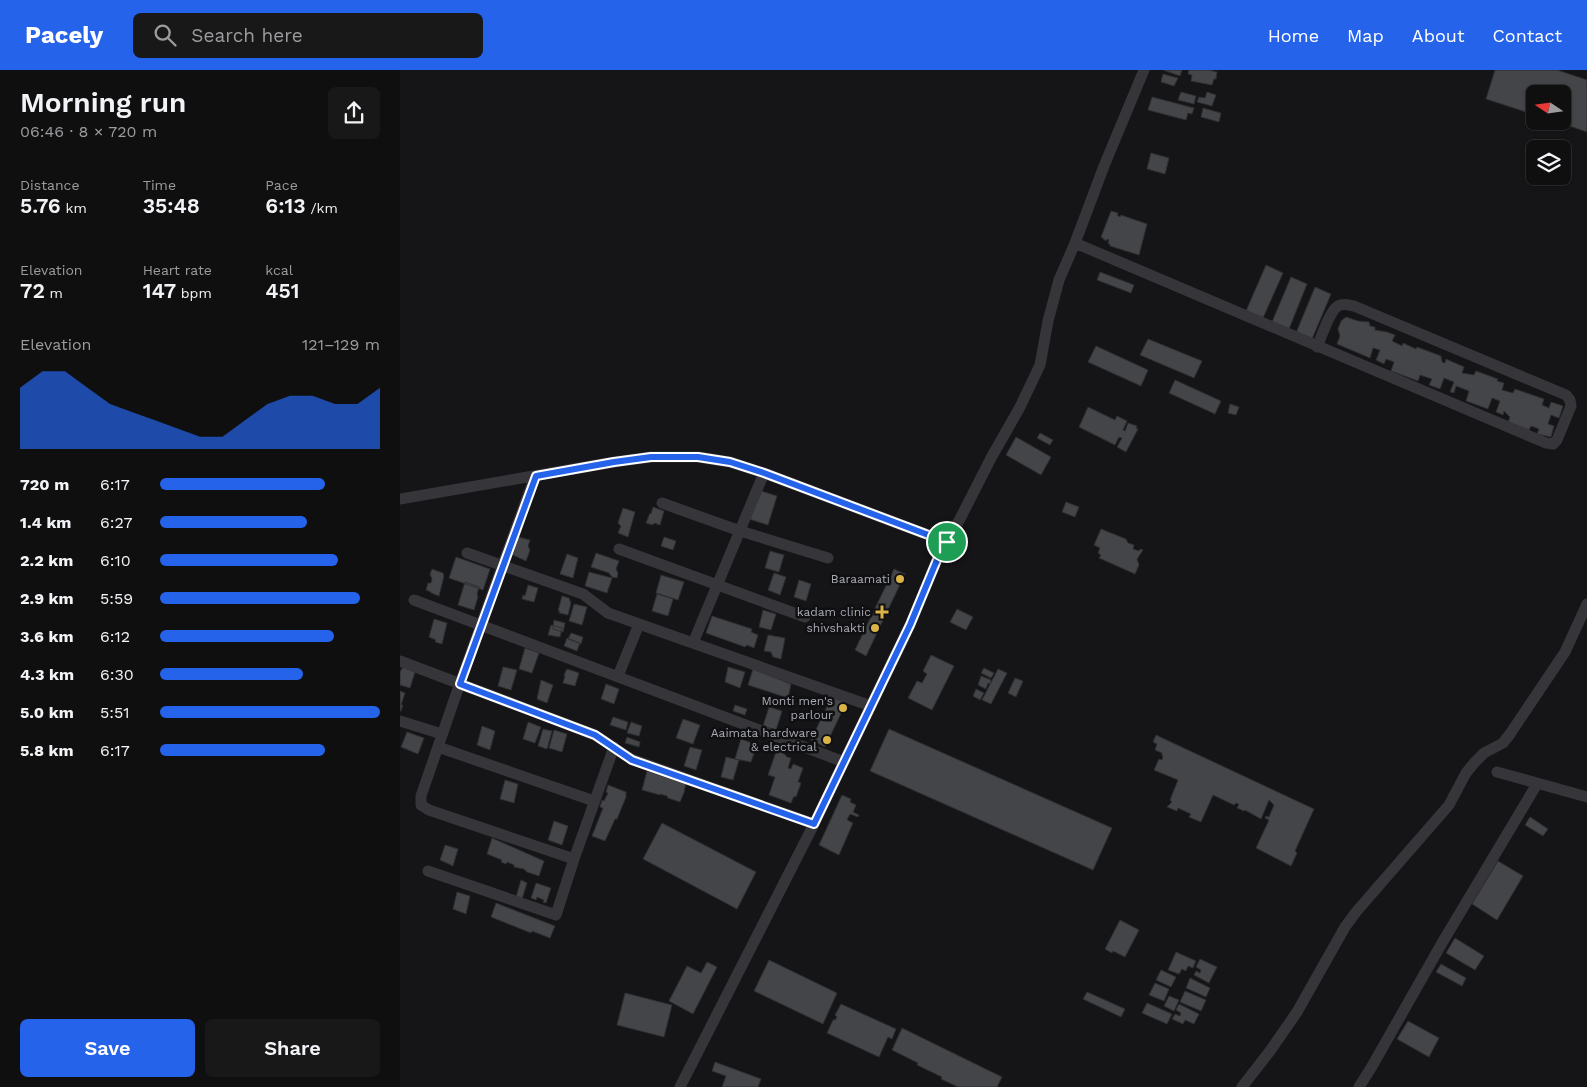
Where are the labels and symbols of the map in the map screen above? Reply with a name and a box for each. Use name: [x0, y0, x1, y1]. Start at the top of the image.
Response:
north arrow: [1526, 85, 1571, 130]
pin: [926, 521, 968, 563]
place label: Baraamati: [831, 572, 890, 586]
marker: Baraamati: [894, 573, 906, 585]
place label: kadam clinic: [797, 605, 871, 619]
marker: kadam clinic: [875, 605, 889, 619]
place label: shivshakti: [806, 621, 865, 635]
marker: shivshakti: [869, 622, 881, 634]
place label: Monti men's parlour: [762, 694, 833, 722]
marker: Monti men's parlour: [837, 702, 849, 714]
place label: Aaimata hardware & electrical: [711, 726, 817, 754]
marker: Aaimata hardware & electrical: [821, 734, 833, 746]

